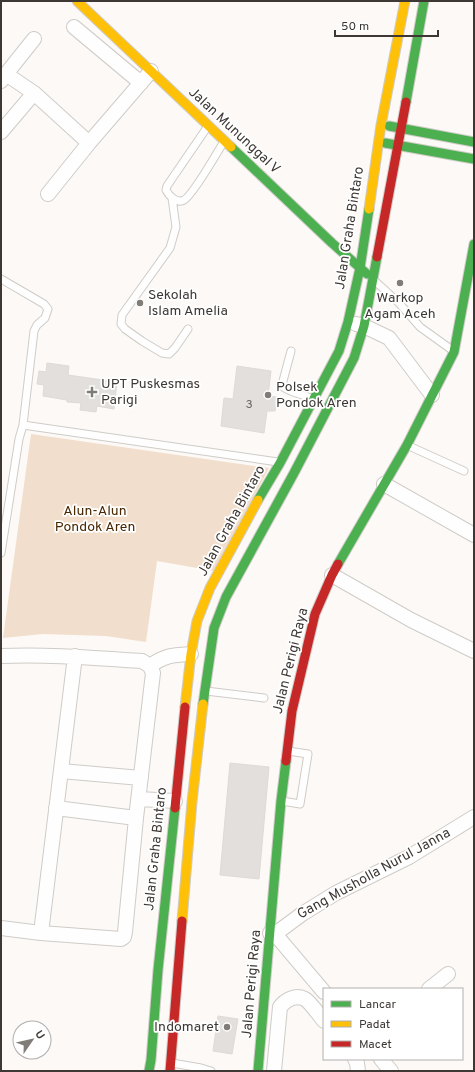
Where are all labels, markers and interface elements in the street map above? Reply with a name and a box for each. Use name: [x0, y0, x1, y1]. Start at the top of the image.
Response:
scale bar: [335, 12, 438, 38]
text: 50 m: [341, 19, 369, 35]
street label: Jalan Mununggal V: [185, 84, 283, 178]
street label: Jalan Graha Bintaro: [332, 165, 368, 291]
marker: Warkop Agam Aceh: [395, 278, 405, 288]
place label: Sekolah Islam Amelia: [148, 287, 228, 320]
place label: Warkop Agam Aceh: [364, 290, 436, 323]
marker: Sekolah Islam Amelia: [135, 298, 145, 308]
place label: UPT Puskesmas Parigi: [101, 376, 200, 409]
place label: Polsek Pondok Aren: [276, 379, 357, 412]
marker: UPT Puskesmas Parigi: [86, 386, 98, 398]
marker: Polsek Pondok Aren: [263, 390, 273, 400]
house number: 3: [245, 397, 253, 413]
street label: Jalan Graha Bintaro: [194, 462, 270, 579]
park label: Alun-Alun Pondok Aren: [55, 503, 135, 536]
street label: Jalan Perigi Raya: [270, 606, 312, 716]
street label: Jalan Graha Bintaro: [141, 786, 171, 912]
street label: Gang Musholla Nurul Janna: [294, 825, 454, 923]
street label: Jalan Perigi Raya: [239, 929, 265, 1039]
legend: [323, 988, 463, 1060]
text: Lancar: [359, 997, 396, 1013]
text: Padat: [359, 1017, 390, 1033]
place label: Indomaret: [154, 1019, 219, 1036]
north arrow: [12, 1020, 52, 1060]
marker: Indomaret: [222, 1022, 232, 1032]
text: U: [31, 1028, 47, 1042]
text: Macet: [359, 1037, 392, 1053]

